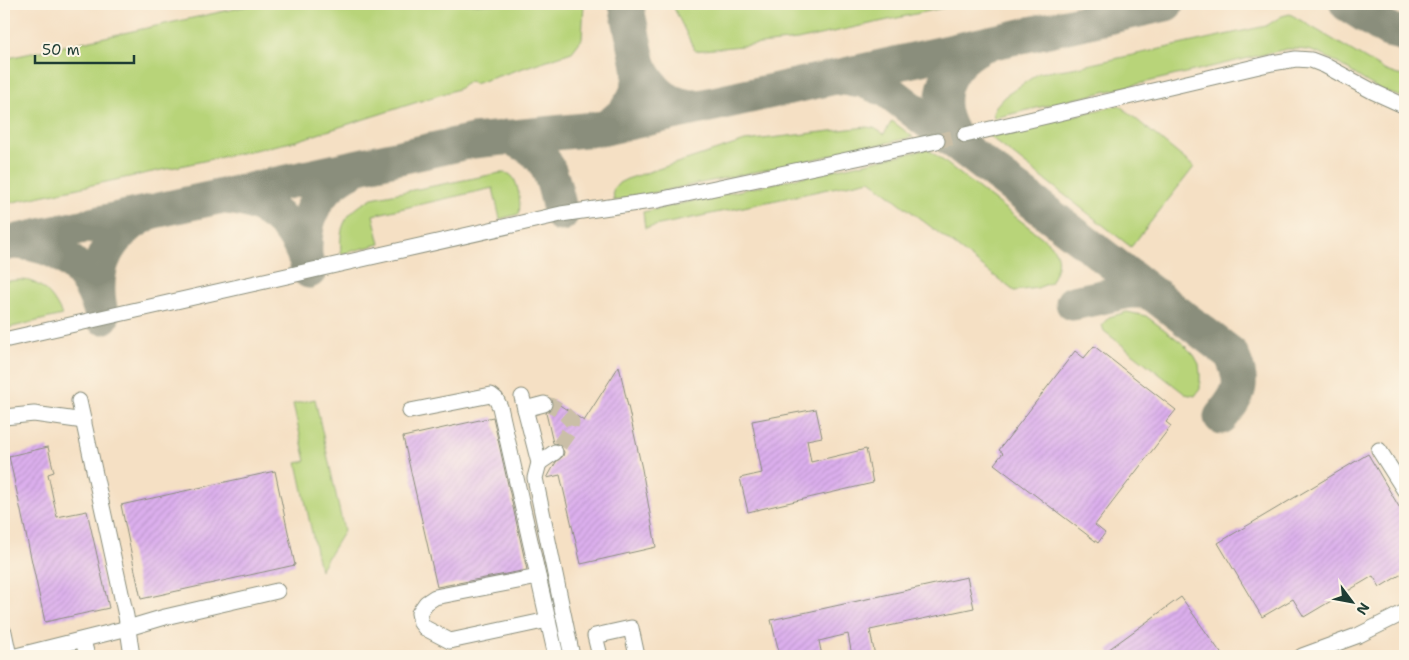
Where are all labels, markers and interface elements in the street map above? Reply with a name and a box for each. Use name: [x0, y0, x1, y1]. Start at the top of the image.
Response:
scale bar: [35, 32, 134, 64]
text: 50 m: [42, 40, 80, 60]
north arrow: [1326, 578, 1376, 628]
text: N: [1352, 599, 1374, 618]

